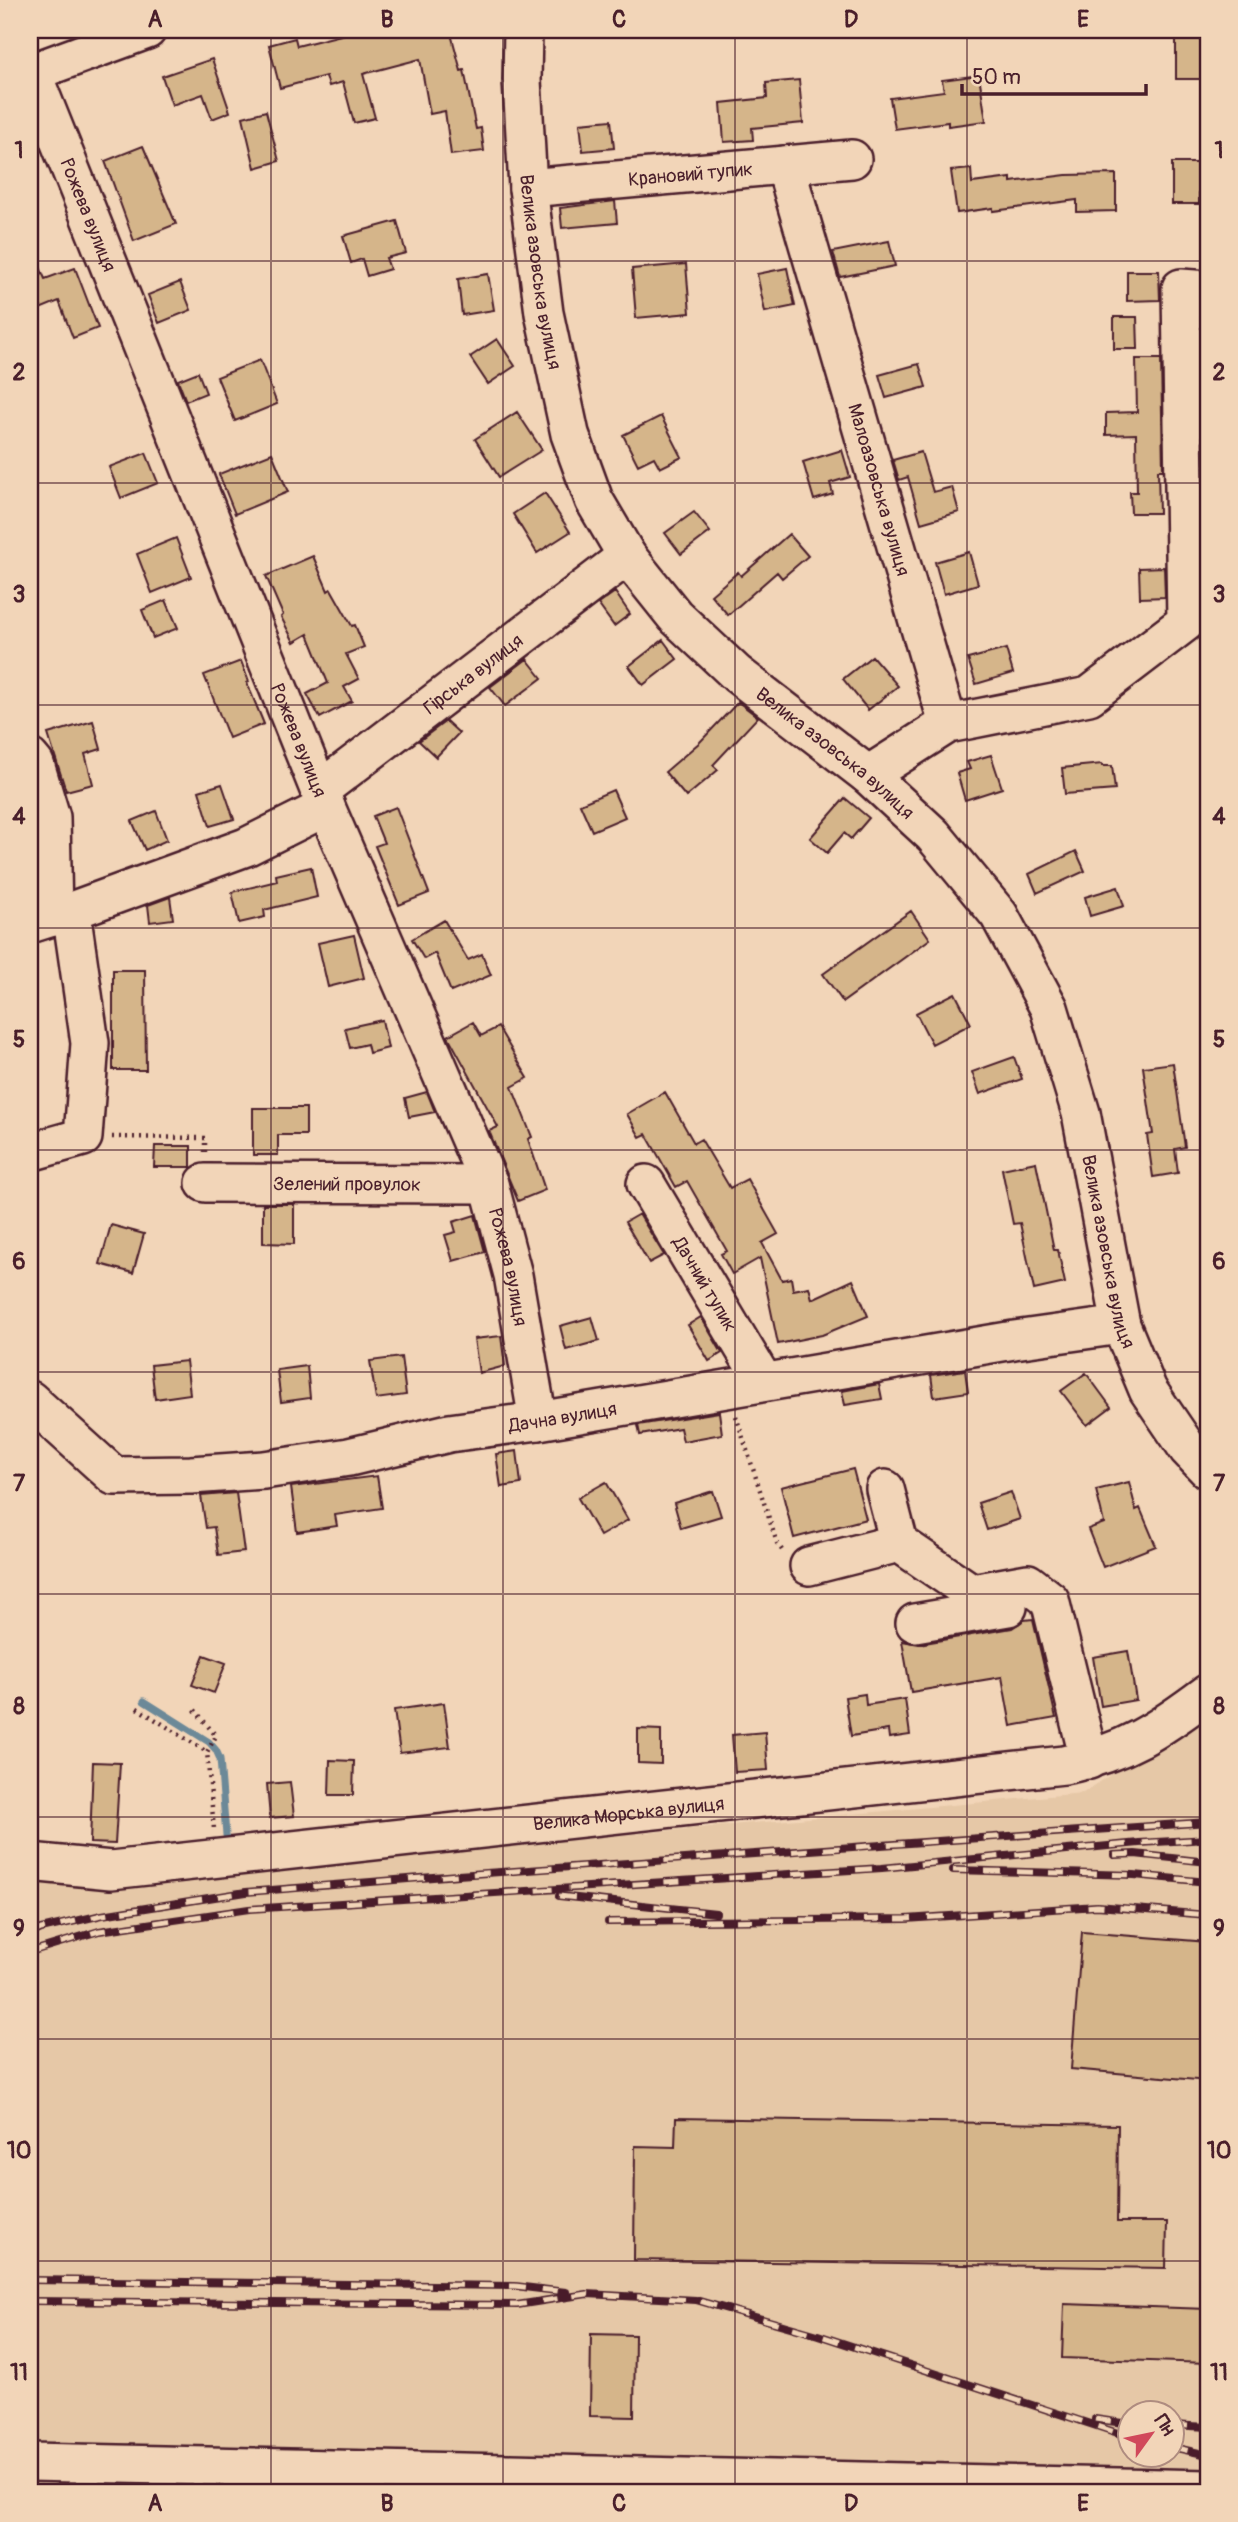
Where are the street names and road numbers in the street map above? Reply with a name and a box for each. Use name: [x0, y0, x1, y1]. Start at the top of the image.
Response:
street label: Рожева вулиця: [54, 155, 121, 275]
street label: Крановий тупик: [627, 157, 754, 192]
street label: Велика азовська вулиця: [514, 174, 567, 372]
street label: Малоазовська вулиця: [842, 401, 915, 579]
street label: Гірська вулиця: [419, 629, 528, 720]
street label: Рожева вулиця: [265, 680, 332, 801]
street label: Велика азовська вулиця: [751, 682, 919, 825]
street label: Велика азовська вулиця: [1076, 1153, 1140, 1352]
street label: Зелений провулок: [273, 1172, 421, 1197]
street label: Рожева вулиця: [483, 1205, 533, 1328]
street label: Дачний тупик: [666, 1231, 742, 1336]
street label: Дачна вулиця: [506, 1397, 619, 1438]
street label: Велика Морська вулиця: [532, 1792, 726, 1836]

